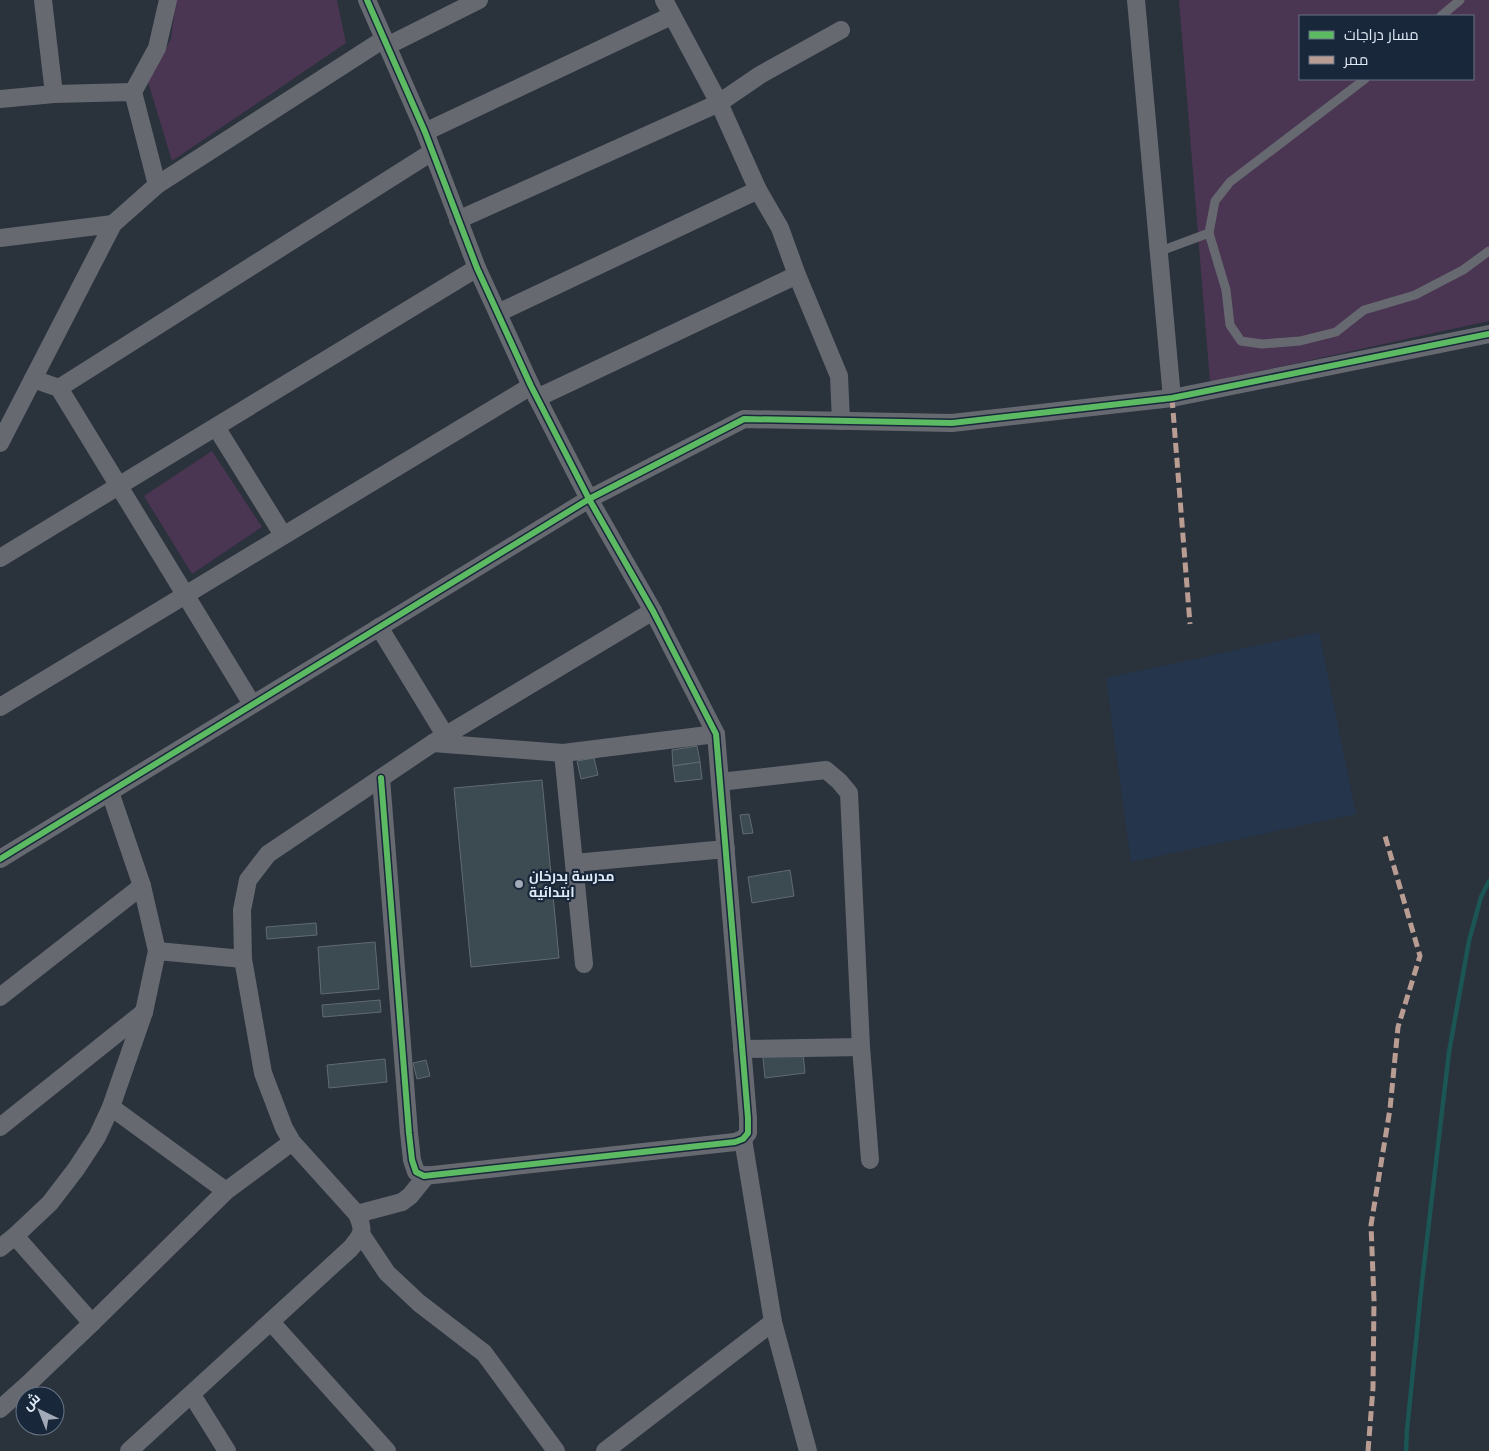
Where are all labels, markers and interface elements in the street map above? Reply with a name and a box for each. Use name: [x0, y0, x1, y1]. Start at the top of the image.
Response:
legend: [1299, 15, 1474, 80]
text: مسار دراجات: [1344, 25, 1419, 44]
text: ممر: [1343, 50, 1368, 69]
place label: مدرسة بدرخان ابتدائية: [529, 867, 615, 901]
marker: مدرسة بدرخان ابتدائية: [513, 878, 525, 890]
north arrow: [15, 1386, 65, 1436]
text: ش: [18, 1389, 44, 1414]

